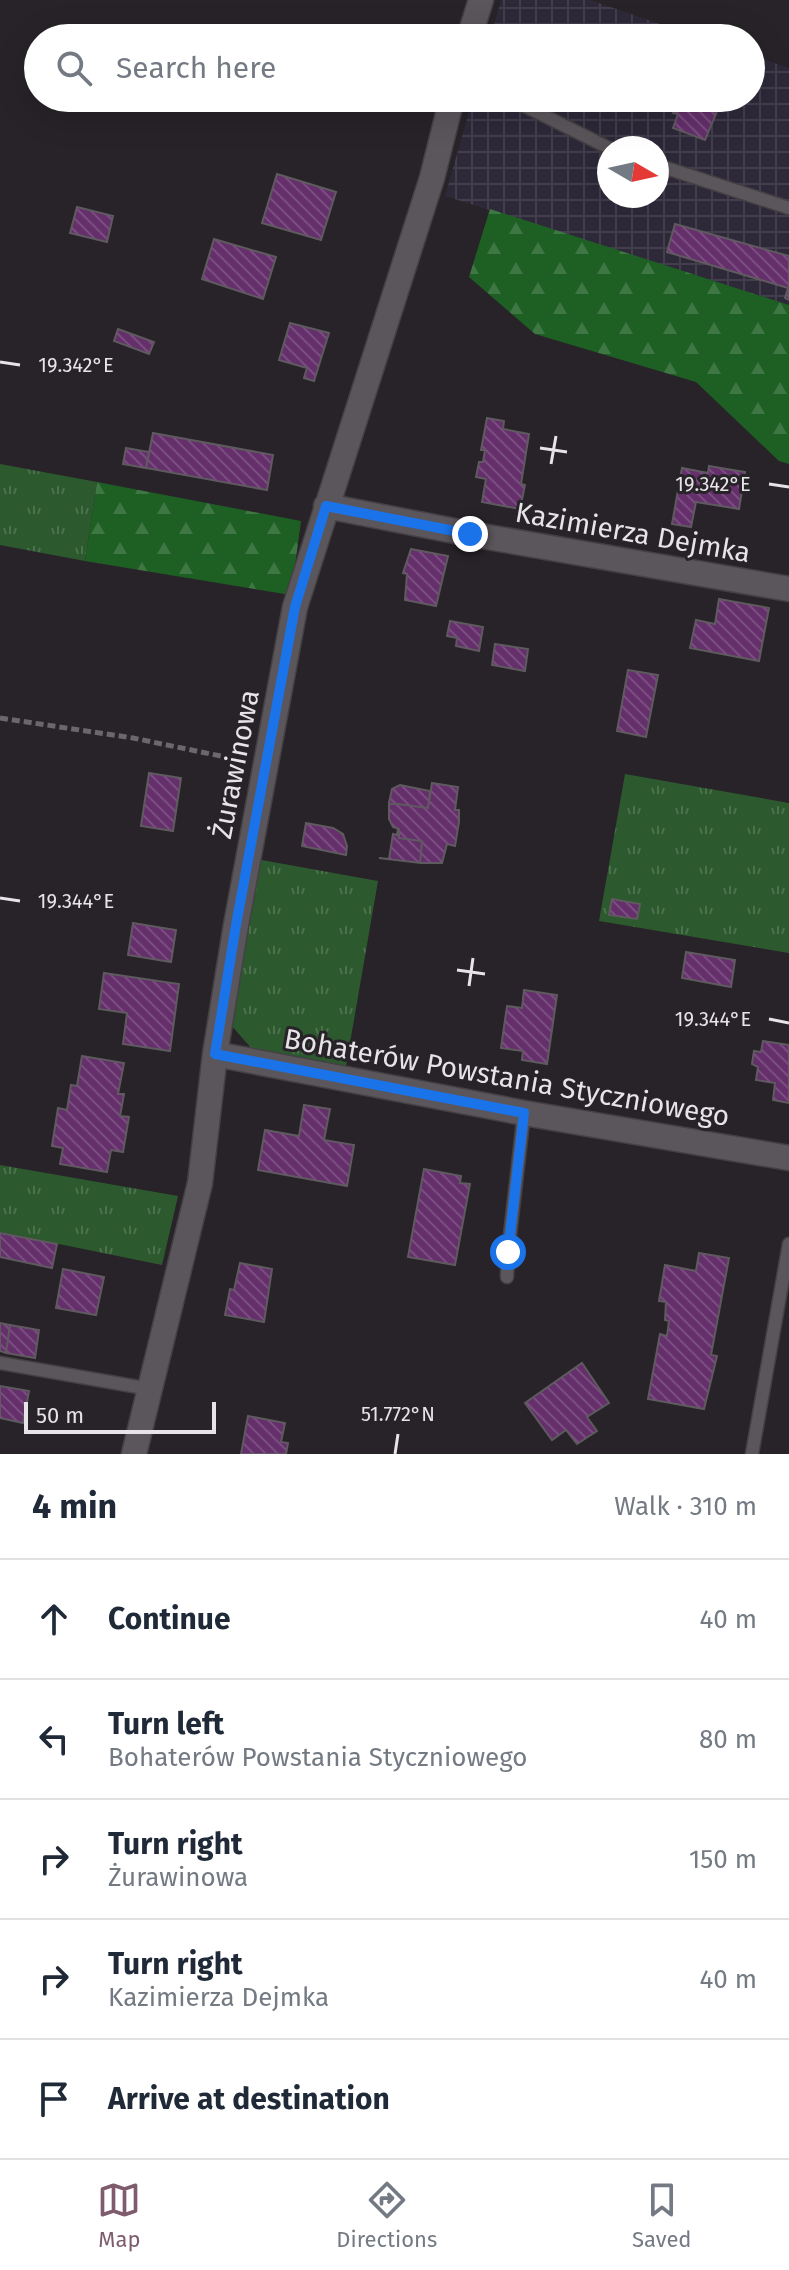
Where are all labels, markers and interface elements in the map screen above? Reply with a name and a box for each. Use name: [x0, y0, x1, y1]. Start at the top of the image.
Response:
search box: [24, 24, 765, 112]
icon: search: [52, 46, 96, 90]
text: Search here: [116, 50, 276, 86]
north arrow: [597, 136, 669, 208]
text: 19.342°E: [38, 353, 114, 377]
text: 19.342°E: [675, 472, 751, 496]
street label: Kazimierza Dejmka: [513, 496, 753, 569]
route end: [452, 516, 488, 552]
street label: Żurawinowa: [205, 687, 266, 841]
text: 19.344°E: [38, 889, 114, 913]
text: 19.344°E: [675, 1007, 751, 1031]
street label: Bohaterów Powstania Styczniowego: [282, 1022, 732, 1133]
route start: [490, 1234, 526, 1270]
scale bar: [24, 1398, 216, 1434]
text: 50 m: [36, 1402, 84, 1429]
text: 51.772°N: [361, 1402, 435, 1426]
text: 4 min: [32, 1486, 117, 1527]
text: Walk · 310 m: [614, 1491, 757, 1522]
icon: ahead: [32, 1597, 76, 1641]
text: Continue: [108, 1601, 231, 1637]
text: 40 m: [699, 1604, 757, 1635]
text: Turn left: [108, 1706, 224, 1742]
icon: left: [32, 1717, 76, 1761]
text: 80 m: [699, 1724, 757, 1755]
text: Bohaterów Powstania Styczniowego: [108, 1742, 528, 1773]
text: Turn right: [108, 1826, 243, 1862]
icon: right: [32, 1837, 76, 1881]
text: 150 m: [689, 1844, 757, 1875]
text: Żurawinowa: [108, 1862, 248, 1893]
text: Turn right: [108, 1946, 243, 1982]
icon: right: [32, 1957, 76, 2001]
text: 40 m: [699, 1964, 757, 1995]
text: Kazimierza Dejmka: [108, 1982, 329, 2013]
icon: arrive: [32, 2077, 76, 2121]
text: Arrive at destination: [108, 2081, 390, 2117]
tab: Map: [97, 2178, 141, 2253]
tab: Directions: [336, 2178, 437, 2253]
tab: Saved: [632, 2178, 692, 2253]

